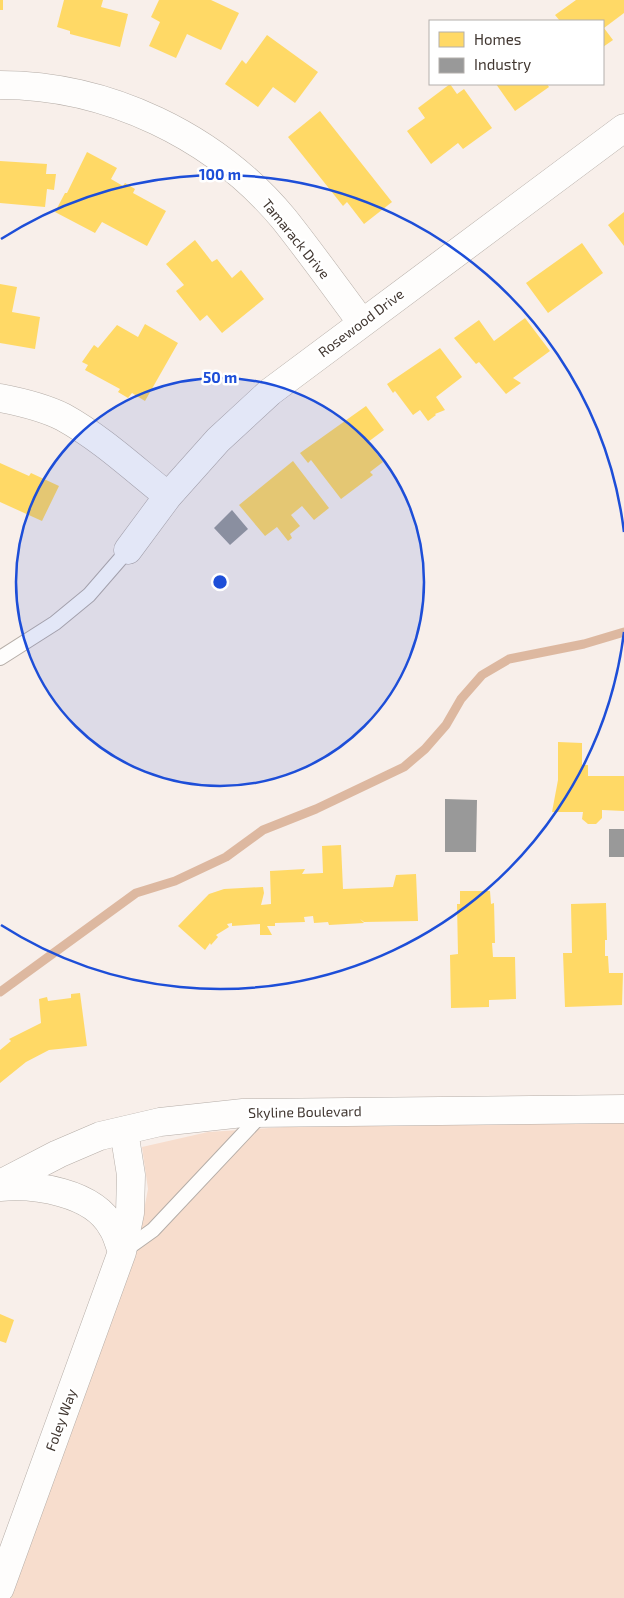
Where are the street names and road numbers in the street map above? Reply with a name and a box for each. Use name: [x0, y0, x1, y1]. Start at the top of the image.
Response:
street label: Tamarack Drive: [259, 195, 334, 282]
street label: Rosewood Drive: [314, 285, 407, 360]
street label: Skyline Boulevard: [248, 1102, 362, 1121]
street label: Foley Way: [41, 1386, 80, 1453]

